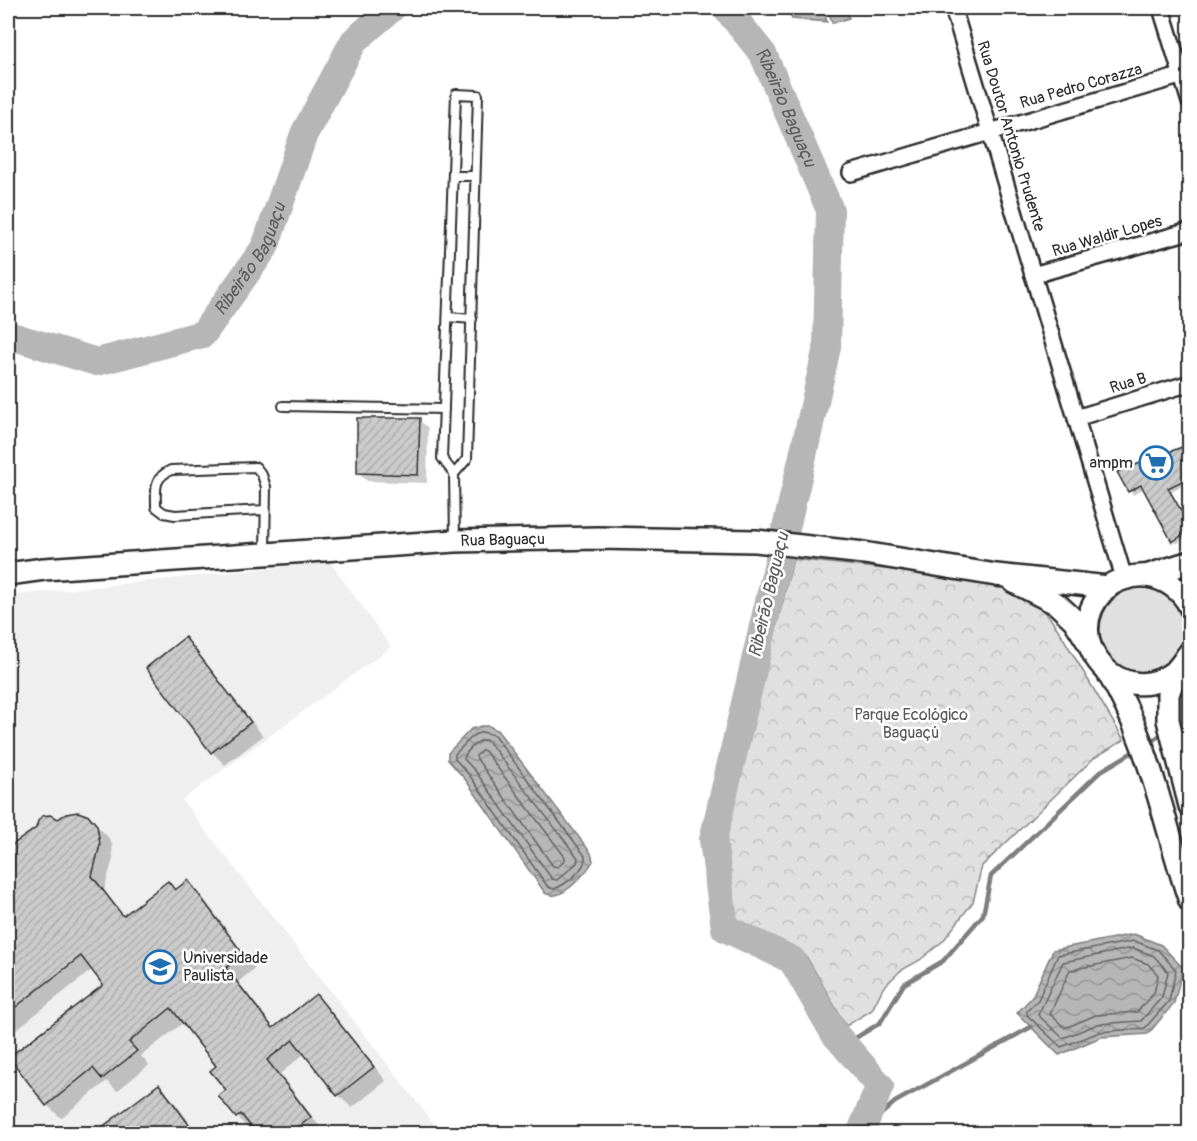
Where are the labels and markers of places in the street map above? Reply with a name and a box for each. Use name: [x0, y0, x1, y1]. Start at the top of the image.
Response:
supermarket icon: ampm: [1138, 445, 1174, 481]
place label: ampm: [1090, 453, 1133, 473]
place label: Universidade Paulista: [183, 948, 268, 986]
school or university icon: Universidade Paulista: [142, 949, 178, 985]

